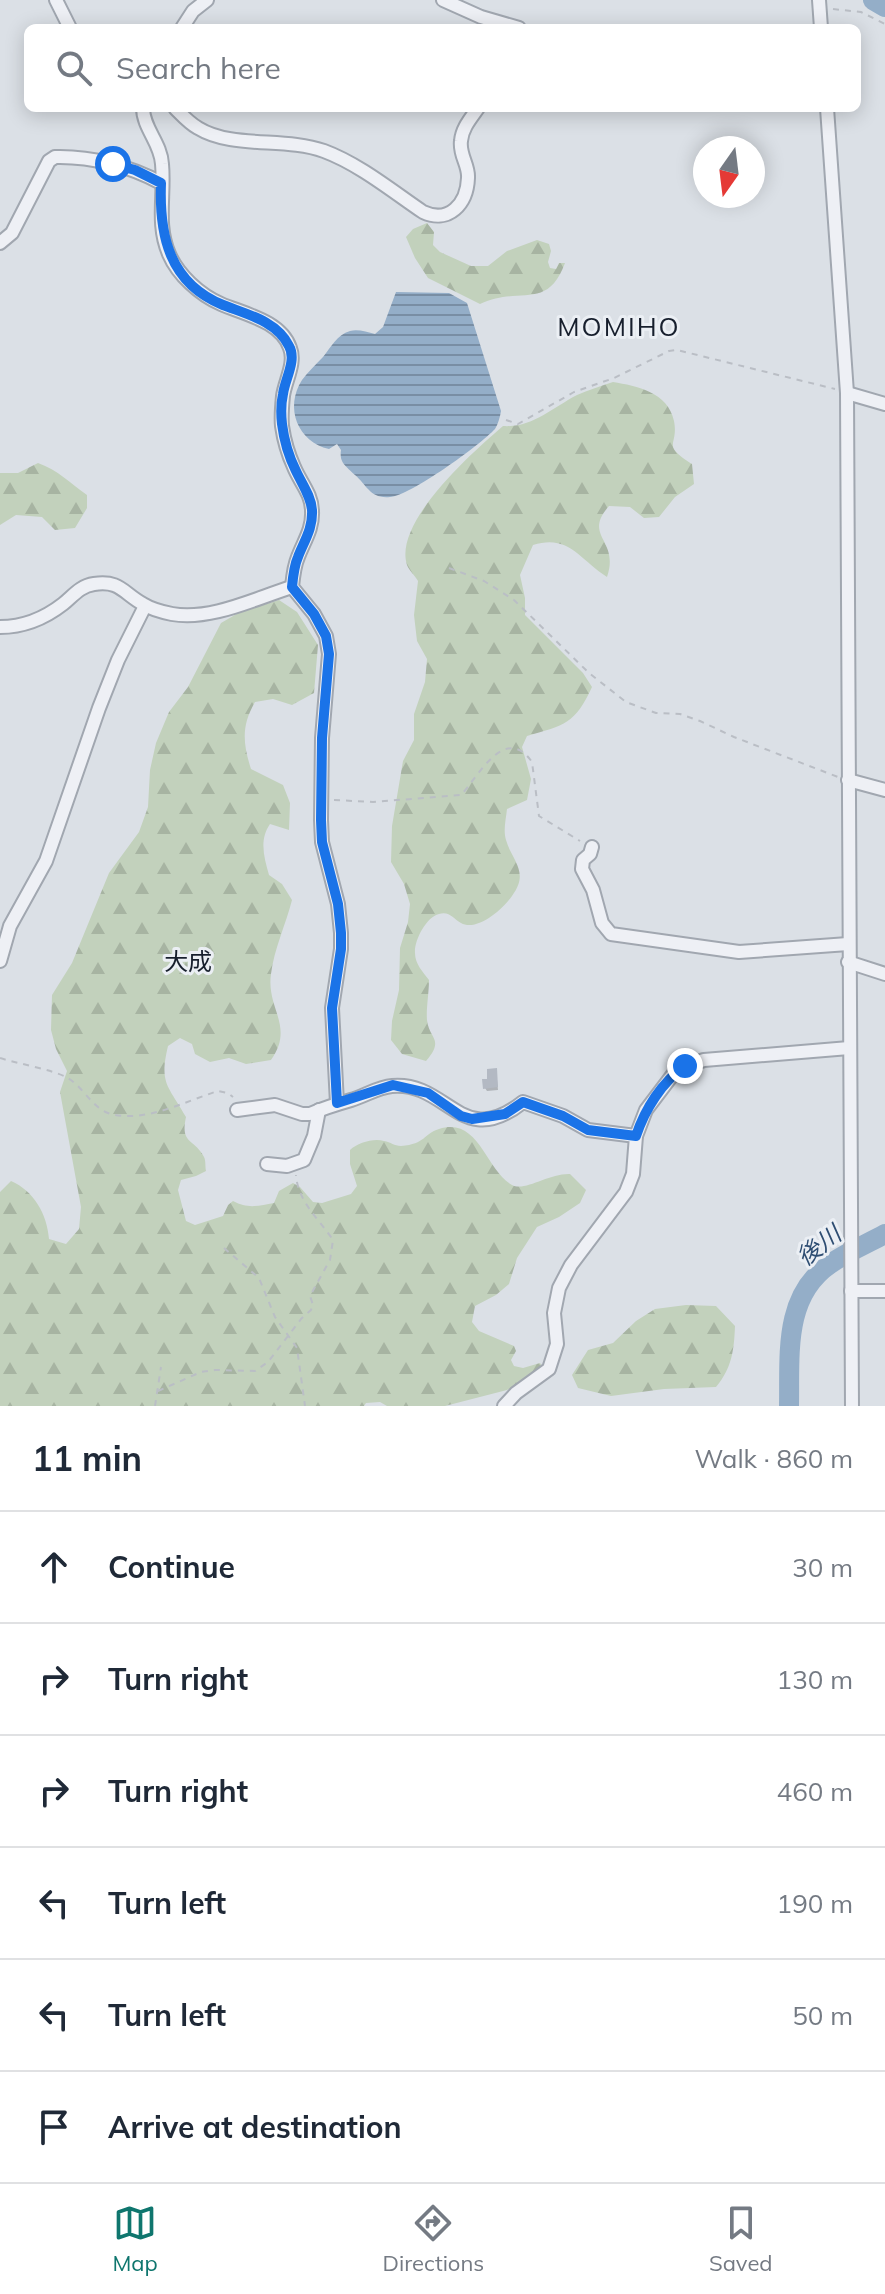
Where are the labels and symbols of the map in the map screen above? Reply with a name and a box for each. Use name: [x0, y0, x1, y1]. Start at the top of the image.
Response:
north arrow: [693, 136, 765, 208]
route start: [95, 146, 131, 182]
district label: MOMIHO: [557, 310, 681, 343]
district label: 大成: [164, 946, 212, 976]
route end: [667, 1048, 703, 1084]
water label: 後川: [790, 1217, 849, 1272]

